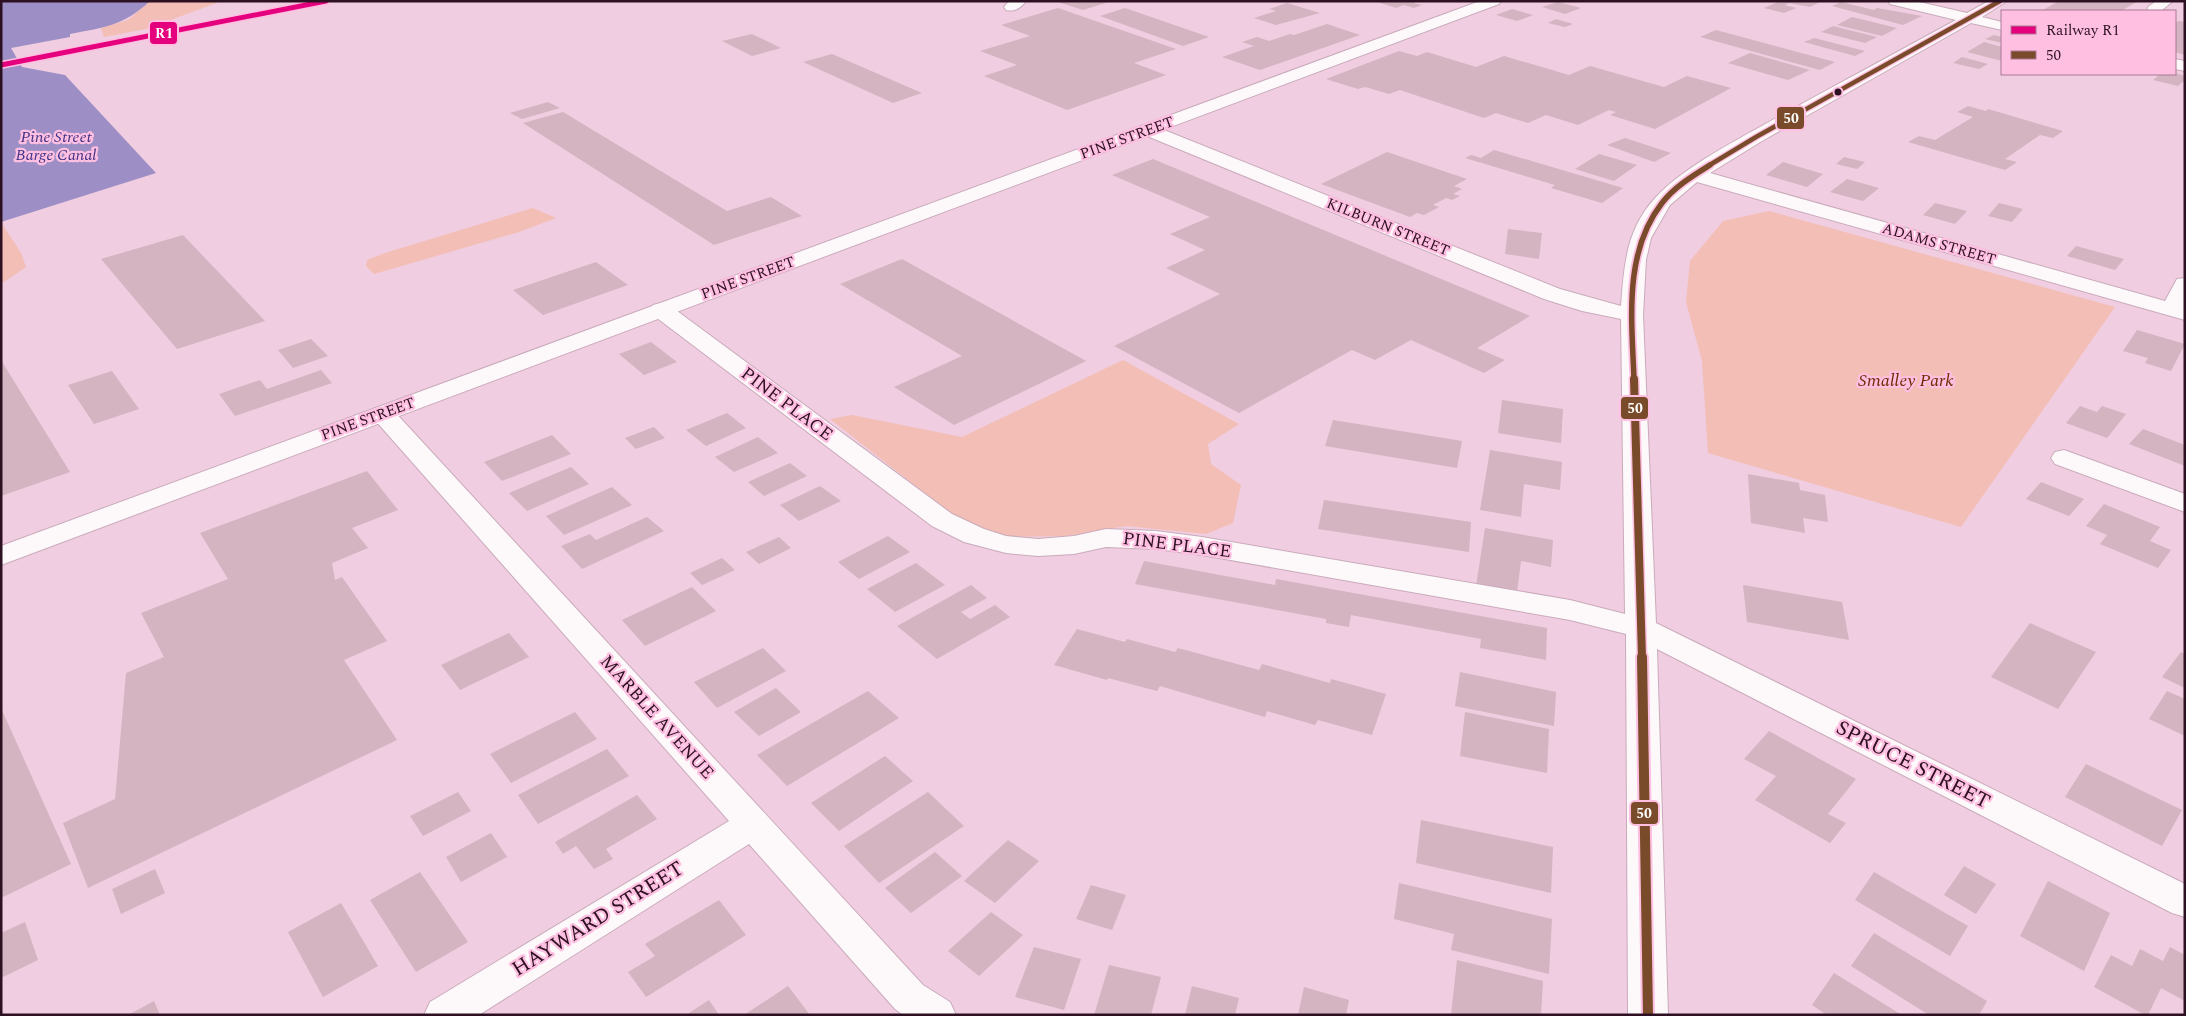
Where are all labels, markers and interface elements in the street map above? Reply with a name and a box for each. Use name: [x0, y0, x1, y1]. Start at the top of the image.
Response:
legend: [2001, 10, 2176, 75]
text: Railway R1: [2046, 19, 2119, 42]
line badge: R1: [149, 21, 178, 45]
text: R1: [155, 23, 173, 44]
text: 50: [2046, 44, 2061, 67]
unlabelled marker: [1833, 87, 1843, 97]
line badge: 50: [1776, 106, 1805, 130]
text: 50: [1783, 108, 1799, 129]
street label: PINE STREET: [1077, 110, 1177, 166]
water label: Pine Street Barge Canal: [16, 125, 96, 167]
street label: KILBURN STREET: [1323, 192, 1453, 262]
street label: ADAMS STREET: [1879, 217, 1999, 271]
street label: PINE STREET: [698, 250, 798, 306]
street label: PINE PLACE: [735, 360, 839, 448]
park label: Smalley Park: [1858, 367, 1954, 394]
street label: PINE STREET: [318, 391, 418, 447]
line badge: 50: [1620, 396, 1649, 420]
text: 50: [1627, 398, 1643, 419]
street label: PINE PLACE: [1121, 525, 1233, 565]
street label: MARBLE AVENUE: [594, 649, 720, 785]
street label: SPRUCE STREET: [1830, 712, 1996, 818]
line badge: 50: [1630, 801, 1659, 825]
text: 50: [1636, 803, 1652, 824]
street label: HAYWARD STREET: [506, 853, 690, 985]

